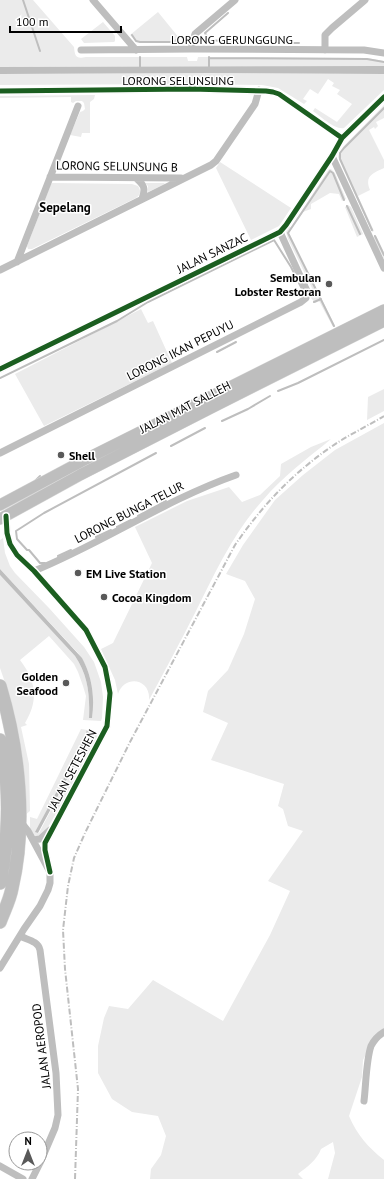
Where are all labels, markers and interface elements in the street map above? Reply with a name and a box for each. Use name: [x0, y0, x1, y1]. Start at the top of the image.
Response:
scale bar: [10, 8, 121, 34]
text: 100 m: [16, 14, 49, 29]
street label: LORONG GERUNGGUNG: [171, 32, 293, 47]
street label: LORONG SELUNSUNG: [122, 73, 234, 88]
street label: LORONG SELUNSUNG B: [56, 157, 178, 175]
district label: Sepelang: [39, 199, 91, 216]
street label: JALAN SANZAC: [173, 229, 250, 277]
place label: Sembulan Lobster Restoran: [235, 270, 321, 299]
marker: Sembulan Lobster Restoran: [324, 279, 334, 289]
street label: LORONG IKAN PEPUYU: [124, 317, 236, 383]
street label: JALAN MAT SALLEH: [136, 378, 233, 437]
place label: Shell: [69, 448, 96, 463]
marker: Shell: [56, 450, 66, 460]
street label: LORONG BUNGA TELUR: [72, 478, 186, 546]
place label: EM Live Station: [86, 566, 166, 581]
marker: EM Live Station: [73, 568, 83, 578]
place label: Cocoa Kingdom: [112, 590, 192, 605]
marker: Cocoa Kingdom: [99, 592, 109, 602]
place label: Golden Seafood: [16, 669, 58, 698]
marker: Golden Seafood: [61, 678, 71, 688]
street label: JALAN SETESHEN: [44, 727, 100, 814]
street label: JALAN AEROPOD: [28, 1002, 54, 1090]
north arrow: [8, 1131, 48, 1171]
text: N: [24, 1134, 32, 1148]

